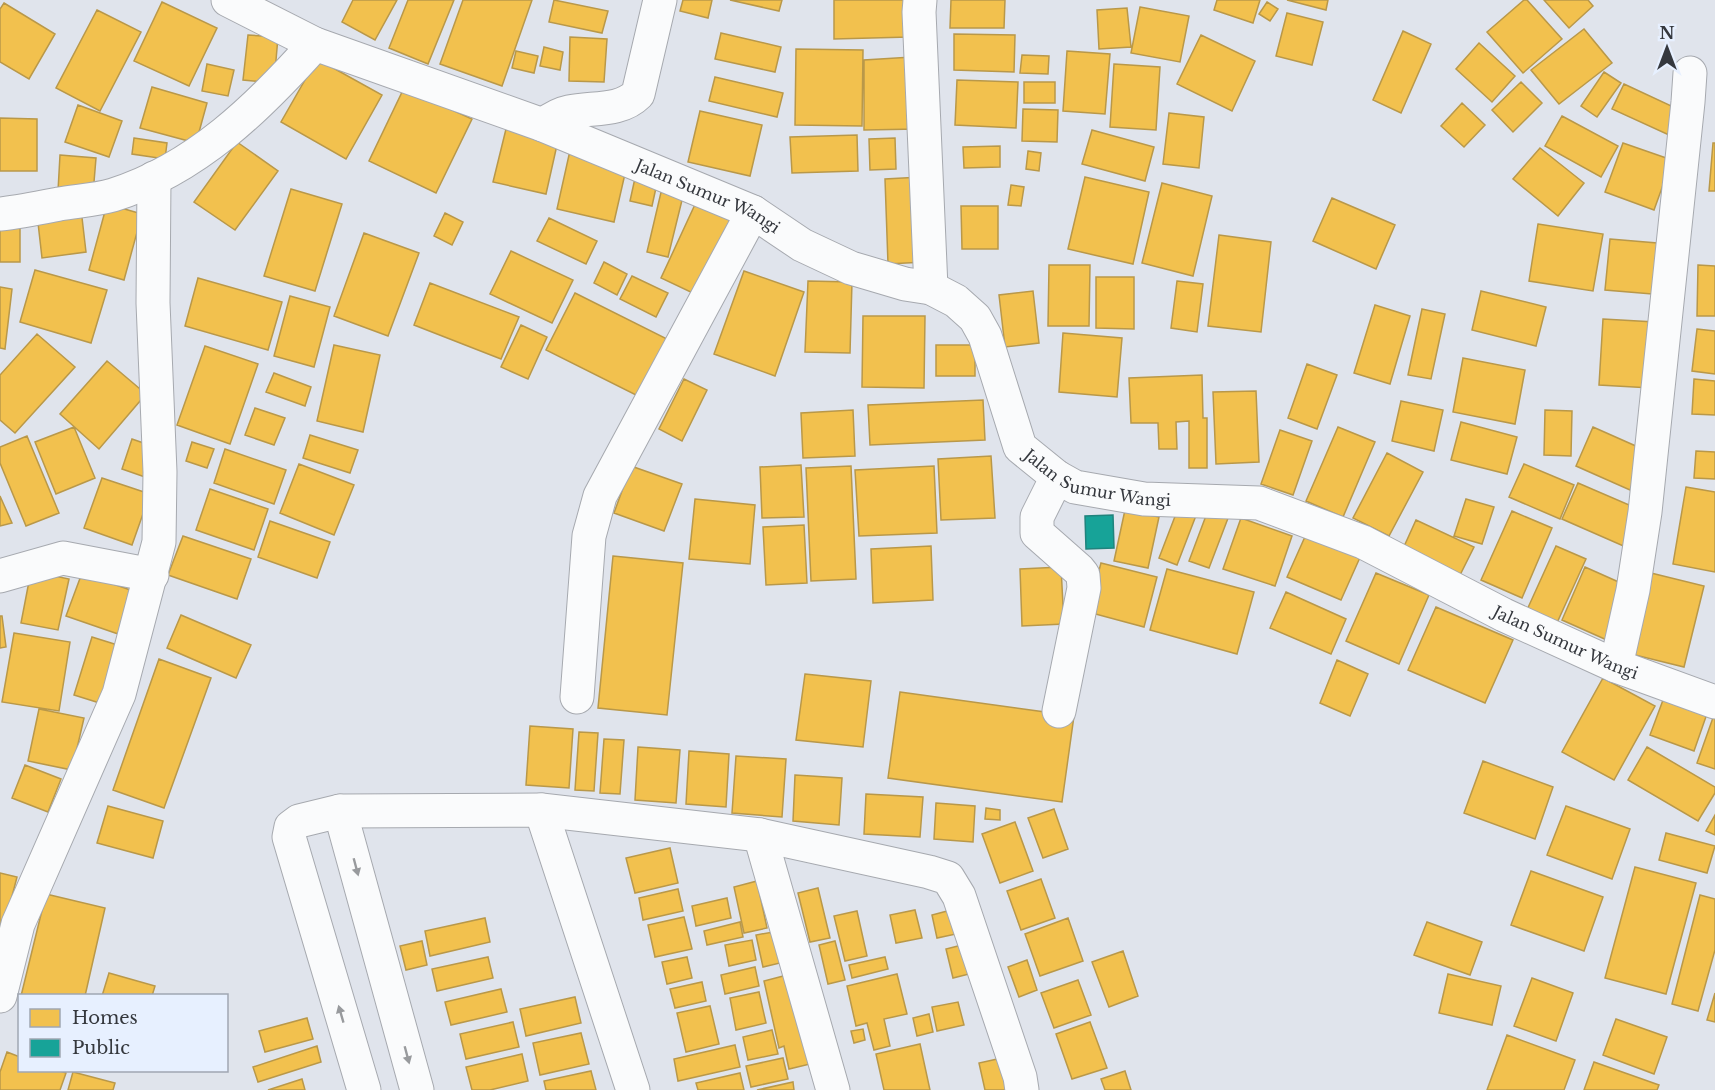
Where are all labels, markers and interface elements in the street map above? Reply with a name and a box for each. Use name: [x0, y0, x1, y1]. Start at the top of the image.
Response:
north arrow: [1637, 18, 1697, 78]
text: N: [1659, 23, 1675, 43]
street label: Jalan Sumur Wangi: [631, 154, 784, 238]
street label: Jalan Sumur Wangi: [1019, 443, 1172, 510]
street label: Jalan Sumur Wangi: [1488, 600, 1641, 683]
one-way arrow: [352, 858, 361, 876]
legend: [18, 994, 228, 1072]
one-way arrow: [336, 1005, 345, 1023]
text: Homes: [72, 1007, 138, 1029]
text: Public: [72, 1037, 130, 1059]
one-way arrow: [403, 1046, 412, 1064]

